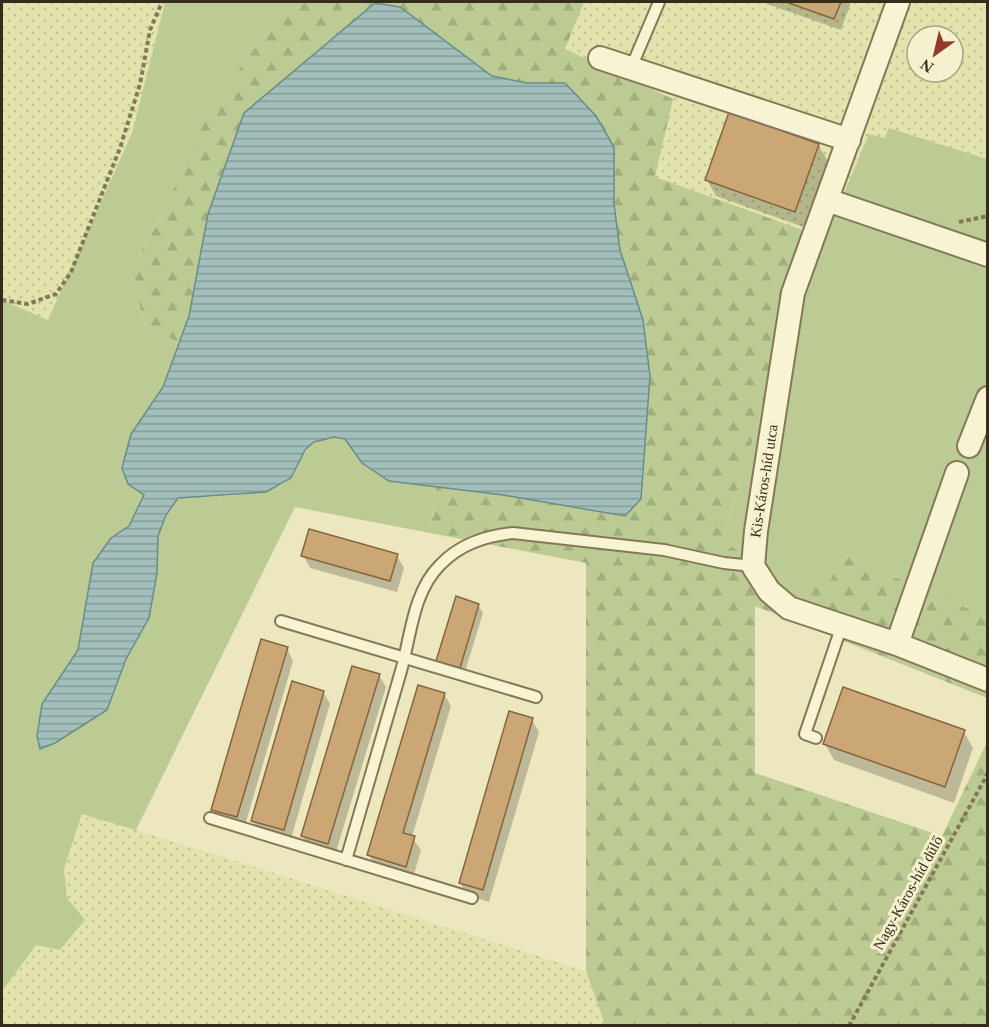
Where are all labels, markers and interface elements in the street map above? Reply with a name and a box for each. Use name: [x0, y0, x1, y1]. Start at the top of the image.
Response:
north arrow: [905, 24, 965, 84]
text: N: [917, 55, 936, 76]
street label: Kis-Káros-híd utca: [747, 423, 781, 539]
street label: Nagy-Káros-híd dűlő: [870, 833, 946, 953]

